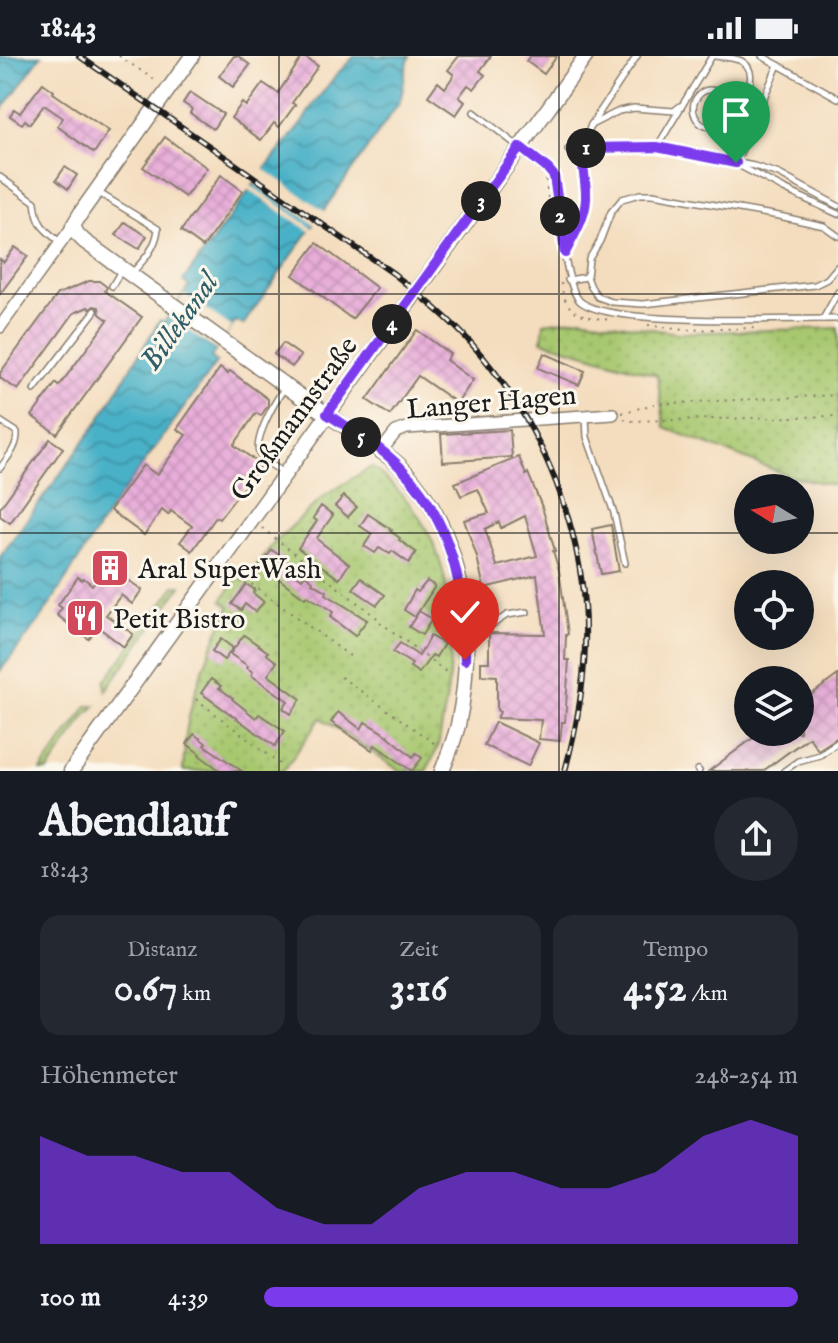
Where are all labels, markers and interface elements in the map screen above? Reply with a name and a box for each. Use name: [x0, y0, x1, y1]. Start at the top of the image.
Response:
text: 18:43: [40, 9, 97, 47]
pin: [702, 81, 770, 163]
icon: arrive: [714, 93, 758, 137]
pin: 1: [566, 128, 606, 168]
text: 1: [582, 134, 590, 162]
pin: 3: [461, 181, 501, 221]
text: 3: [477, 187, 485, 215]
pin: 2: [540, 196, 580, 236]
text: 2: [555, 202, 565, 230]
water label: Billekanal: [133, 263, 230, 379]
pin: 4: [372, 304, 412, 344]
text: 4: [387, 310, 397, 338]
street label: Großmannstraße: [224, 330, 367, 509]
street label: Langer Hagen: [405, 379, 578, 428]
pin: 5: [341, 417, 381, 457]
text: 5: [357, 423, 365, 451]
north arrow: [734, 474, 814, 554]
map controls: [734, 474, 814, 746]
building icon: Aral SuperWash: [89, 547, 131, 589]
place label: Aral SuperWash: [137, 553, 321, 588]
button: locate: [734, 570, 814, 650]
pin: [431, 578, 499, 660]
icon: check: [443, 590, 487, 634]
restaurant icon: Petit Bistro: [64, 597, 106, 639]
place label: Petit Bistro: [113, 603, 245, 638]
button: layers: [734, 666, 814, 746]
text: Abendlauf: [40, 795, 230, 851]
button: share: [714, 797, 798, 881]
text: 18:43: [40, 853, 89, 886]
text: Distanz: [127, 936, 197, 964]
text: Zeit: [400, 936, 438, 964]
text: Tempo: [643, 936, 708, 964]
text: 0.67: [114, 964, 177, 1015]
text: 3:16: [390, 964, 448, 1015]
text: 4:52: [623, 964, 687, 1015]
text: km: [177, 980, 211, 1008]
text: /km: [687, 980, 728, 1008]
text: Höhenmeter: [40, 1059, 178, 1092]
text: 248–254 m: [694, 1059, 798, 1092]
text: 100 m: [40, 1281, 101, 1314]
text: 4:39: [168, 1281, 209, 1314]

